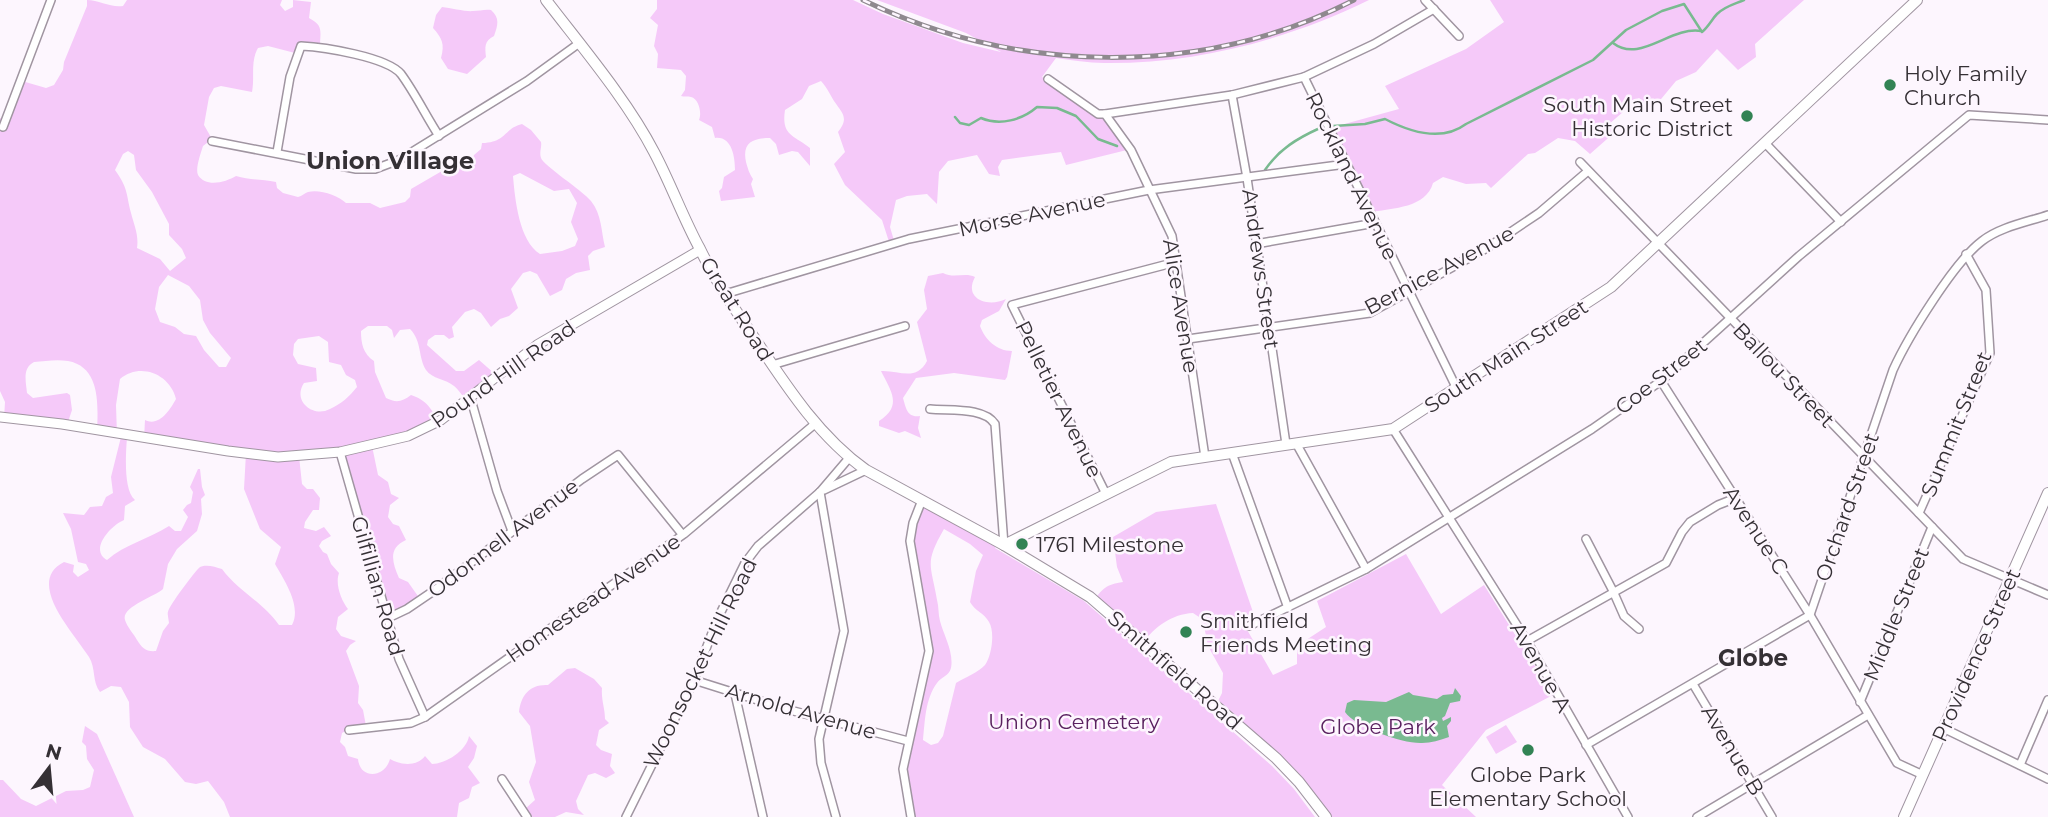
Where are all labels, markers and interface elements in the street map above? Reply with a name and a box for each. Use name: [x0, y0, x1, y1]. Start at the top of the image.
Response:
place label: Holy Family Church: [1904, 61, 2027, 110]
marker: Holy Family Church: [1882, 77, 1898, 93]
street label: Rockland Avenue: [1300, 88, 1404, 264]
place label: South Main Street Historic District: [1543, 92, 1733, 141]
marker: South Main Street Historic District: [1739, 108, 1755, 124]
district label: Union Village: [306, 146, 474, 175]
street label: Morse Avenue: [956, 186, 1108, 242]
street label: Andrews Street: [1237, 187, 1285, 351]
street label: Bernice Avenue: [1360, 220, 1518, 320]
street label: Alice Avenue: [1158, 237, 1204, 375]
street label: Great Road: [695, 252, 779, 366]
street label: South Main Street: [1420, 294, 1592, 418]
street label: Pound Hill Road: [426, 315, 580, 433]
street label: Pelletier Avenue: [1010, 316, 1108, 482]
street label: Ballou Street: [1728, 317, 1840, 433]
street label: Coe Street: [1610, 333, 1712, 419]
street label: Summit Street: [1915, 348, 1997, 500]
street label: Orchard Street: [1810, 429, 1884, 585]
street label: Odonnell Avenue: [423, 473, 583, 603]
street label: Avenue C: [1718, 481, 1794, 579]
street label: Gilfillian Road: [346, 513, 410, 659]
street label: Homestead Avenue: [501, 528, 685, 668]
place label: 1761 Milestone: [1036, 532, 1184, 557]
marker: 1761 Milestone: [1014, 536, 1030, 552]
street label: Middle Street: [1858, 544, 1934, 684]
street label: Woonsocket Hill Road: [638, 554, 762, 772]
street label: Providence Street: [1927, 564, 2025, 746]
street label: Smithfield Road: [1103, 605, 1247, 735]
place label: Smithfield Friends Meeting: [1200, 608, 1372, 657]
street label: Avenue A: [1505, 618, 1577, 717]
marker: Smithfield Friends Meeting: [1178, 624, 1194, 640]
district label: Globe: [1718, 644, 1788, 672]
street label: Arnold Avenue: [723, 678, 879, 744]
street label: Avenue B: [1696, 700, 1770, 800]
park label: Union Cemetery: [988, 709, 1161, 734]
park label: Globe Park: [1320, 714, 1436, 739]
north arrow: [14, 733, 84, 803]
text: N: [43, 739, 64, 765]
marker: Globe Park Elementary School: [1520, 742, 1536, 758]
place label: Globe Park Elementary School: [1429, 762, 1627, 811]

